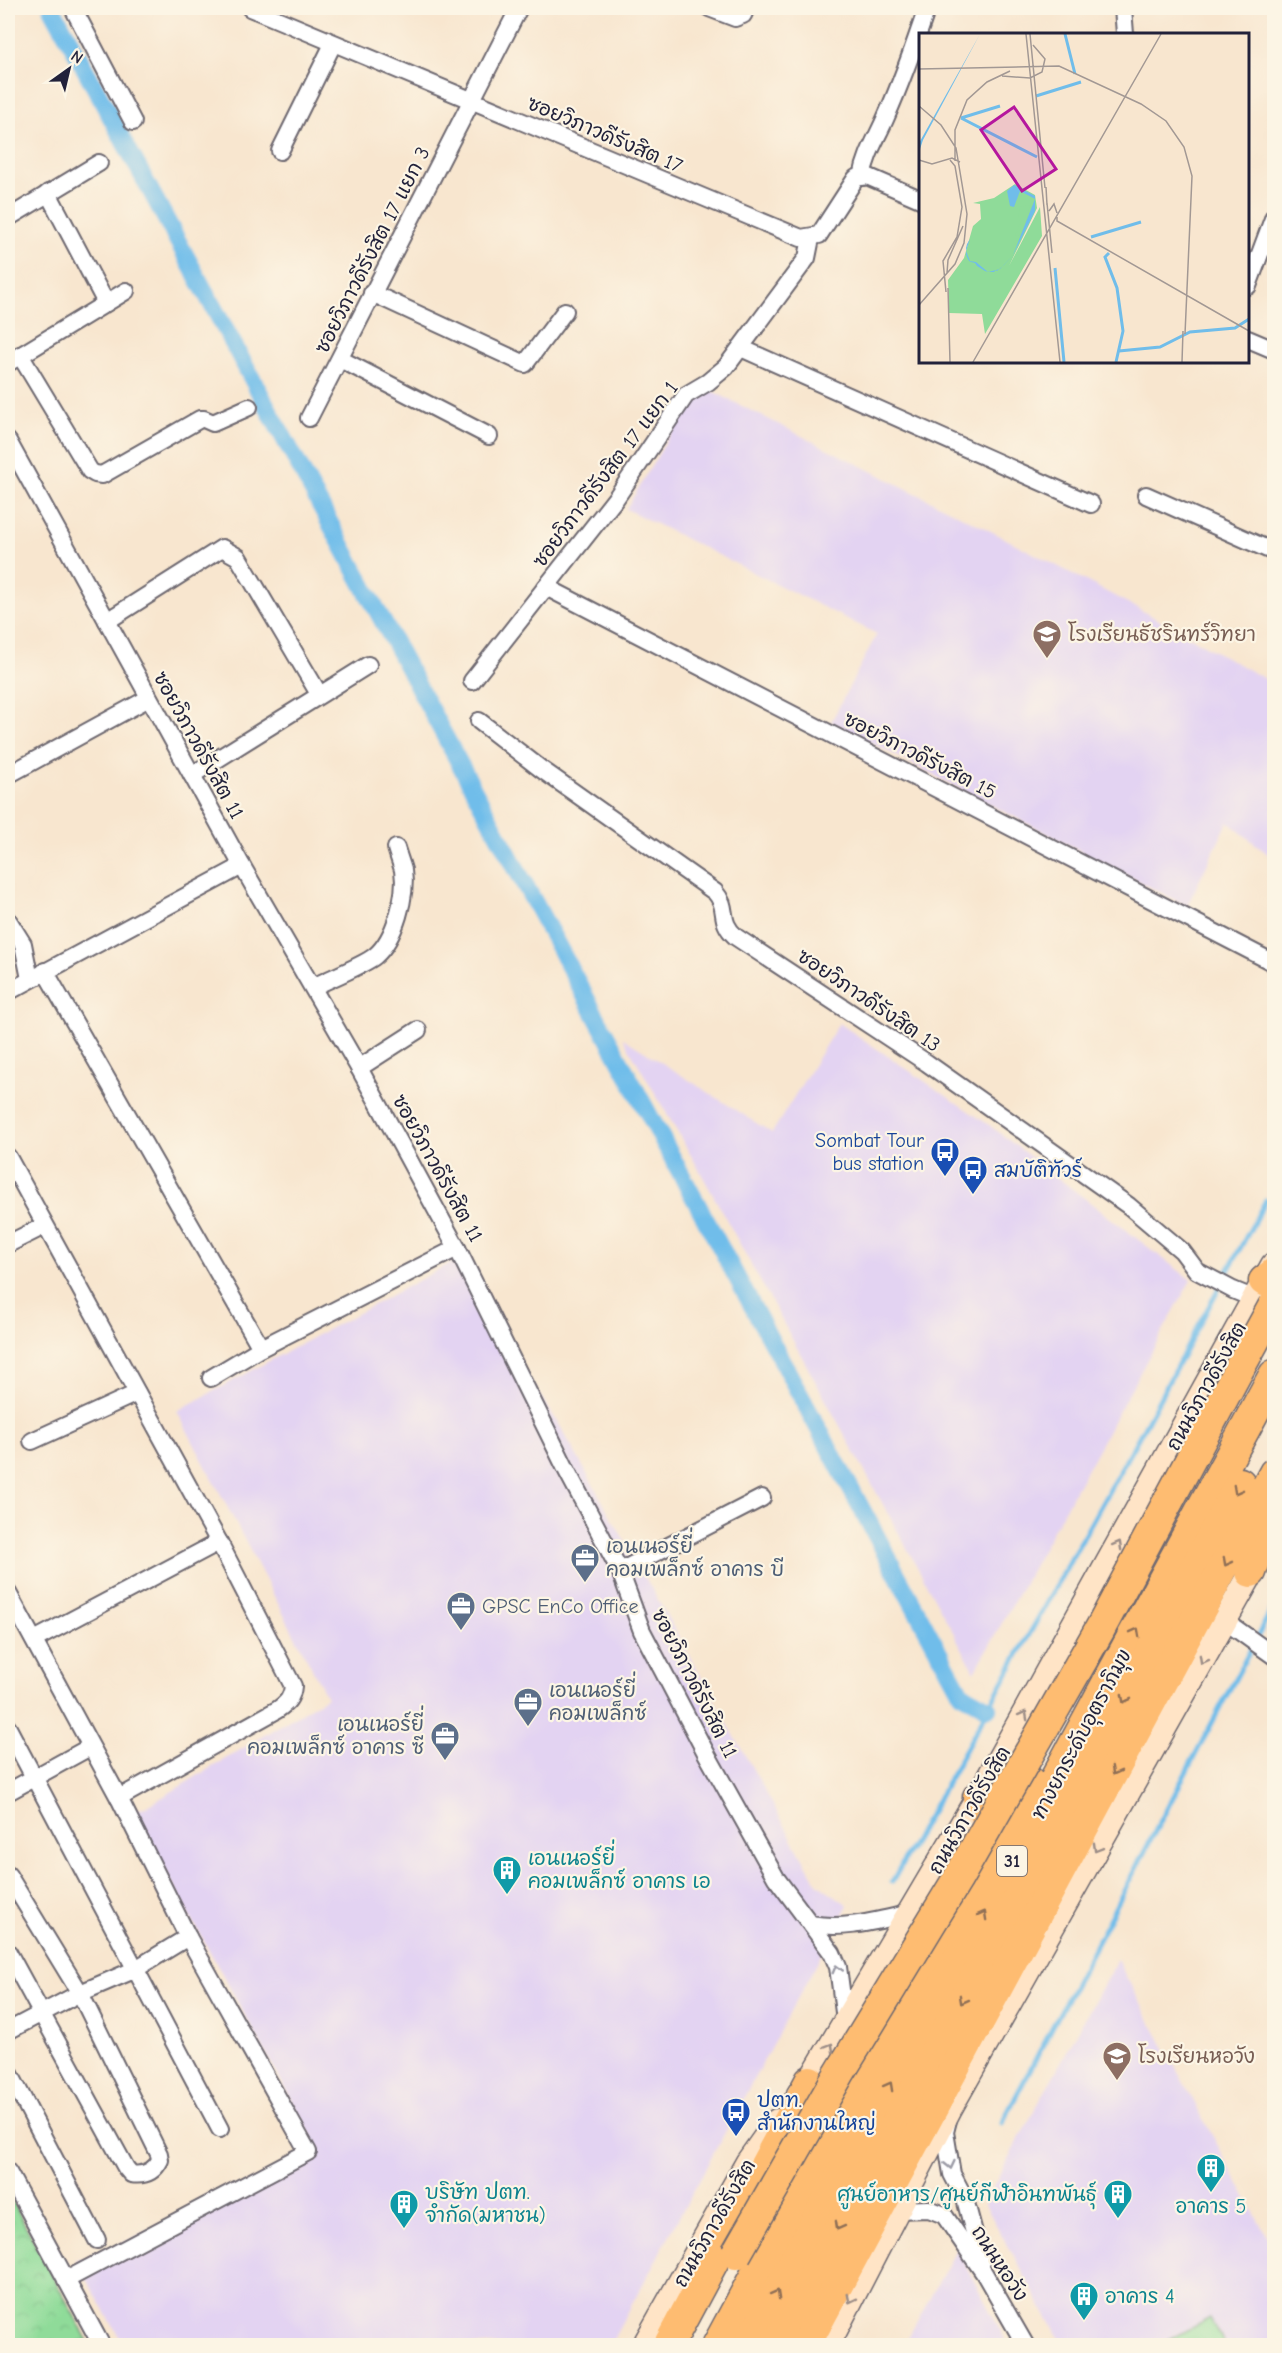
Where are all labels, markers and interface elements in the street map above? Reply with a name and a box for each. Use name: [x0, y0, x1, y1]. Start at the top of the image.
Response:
inset map: [919, 33, 1249, 363]
north arrow: [39, 39, 99, 99]
text: N: [67, 47, 86, 68]
street label: ซอยวิภาวดีรังสิต 17: [524, 90, 687, 178]
street label: ซอยวิภาวดีรังสิต 17 แยก 3: [309, 143, 435, 357]
street label: ซอยวิภาวดีรังสิต 17 แยก 1: [527, 376, 683, 572]
school or university icon: โรงเรียนธัชรินทร์วิทยา: [1031, 618, 1063, 660]
place label: โรงเรียนธัชรินทร์วิทยา: [1068, 621, 1256, 646]
street label: ซอยวิภาวดีรังสิต 11: [149, 667, 249, 823]
street label: ซอยวิภาวดีรังสิต 15: [840, 706, 1000, 804]
street label: ซอยวิภาวดีรังสิต 13: [793, 943, 945, 1057]
street label: ซอยวิภาวดีรังสิต 11: [388, 1090, 488, 1246]
place label: Sombat Tour bus station: [815, 1129, 924, 1175]
bus stop icon: Sombat Tour bus station: [929, 1136, 961, 1178]
bus stop icon: สมบัติทัวร์: [957, 1154, 989, 1196]
place label: สมบัติทัวร์: [994, 1157, 1083, 1182]
street label: ถนนวิภาวดีรังสิต: [1161, 1317, 1251, 1455]
one-way arrow: [1233, 1483, 1244, 1494]
place label: เอนเนอร์ยี่ คอมเพล็กซ์ อาคาร บี: [606, 1527, 784, 1581]
one-way arrow: [1111, 1541, 1122, 1551]
office icon: เอนเนอร์ยี่ คอมเพล็กซ์ อาคาร บี: [569, 1542, 601, 1584]
one-way arrow: [1223, 1556, 1234, 1566]
office icon: GPSC EnCo Office: [445, 1590, 477, 1632]
place label: GPSC EnCo Office: [482, 1595, 638, 1618]
street label: ซอยวิภาวดีรังสิต 11: [647, 1604, 743, 1762]
one-way arrow: [1129, 1628, 1140, 1639]
street label: ทางยกระดับอุตราภิมุข: [1026, 1645, 1140, 1825]
one-way arrow: [1199, 1653, 1210, 1664]
place label: เอนเนอร์ยี่ คอมเพล็กซ์: [549, 1671, 647, 1725]
office icon: เอนเนอร์ยี่ คอมเพล็กซ์: [512, 1686, 544, 1728]
one-way arrow: [1121, 1693, 1133, 1704]
place label: เอนเนอร์ยี่ คอมเพล็กซ์ อาคาร ซี: [247, 1705, 424, 1759]
one-way arrow: [1017, 1711, 1028, 1722]
office icon: เอนเนอร์ยี่ คอมเพล็กซ์ อาคาร ซี: [429, 1720, 461, 1762]
street label: ถนนวิภาวดีรังสิต: [923, 1742, 1015, 1878]
one-way arrow: [1111, 1764, 1122, 1775]
place label: เอนเนอร์ยี่ คอมเพล็กซ์ อาคาร เอ: [528, 1839, 711, 1893]
one-way arrow: [1093, 1842, 1105, 1852]
road number: 31: [997, 1846, 1027, 1876]
building icon: เอนเนอร์ยี่ คอมเพล็กซ์ อาคาร เอ: [491, 1854, 523, 1896]
one-way arrow: [976, 1910, 987, 1921]
one-way arrow: [831, 1964, 844, 1974]
one-way arrow: [959, 1994, 970, 2004]
school or university icon: โรงเรียนหอวัง: [1101, 2040, 1133, 2082]
one-way arrow: [822, 2043, 834, 2053]
place label: โรงเรียนหอวัง: [1138, 2043, 1255, 2068]
one-way arrow: [882, 2082, 894, 2092]
place label: ปตท. สำนักงานใหญ่: [757, 2089, 876, 2135]
bus stop icon: ปตท. สำนักงานใหญ่: [720, 2096, 752, 2138]
building icon: อาคาร 5: [1195, 2152, 1227, 2194]
street label: ถนนวิภาวดีรังสิต: [668, 2155, 760, 2291]
one-way arrow: [943, 2160, 956, 2170]
building icon: ศูนย์อาหาร/ศูนย์กีฬาอินทพันธุ์: [1102, 2178, 1134, 2220]
place label: บริษัท ปตท. จำกัด(มหาชน): [425, 2180, 546, 2227]
place label: ศูนย์อาหาร/ศูนย์กีฬาอินทพันธุ์: [837, 2181, 1097, 2210]
building icon: บริษัท ปตท. จำกัด(มหาชน): [388, 2188, 420, 2230]
place label: อาคาร 5: [1176, 2195, 1246, 2218]
one-way arrow: [835, 2220, 846, 2231]
street label: ถนนหอวัง: [967, 2221, 1032, 2305]
building icon: อาคาร 4: [1068, 2280, 1100, 2322]
place label: อาคาร 4: [1105, 2285, 1175, 2308]
one-way arrow: [769, 2290, 780, 2300]
one-way arrow: [846, 2293, 858, 2304]

